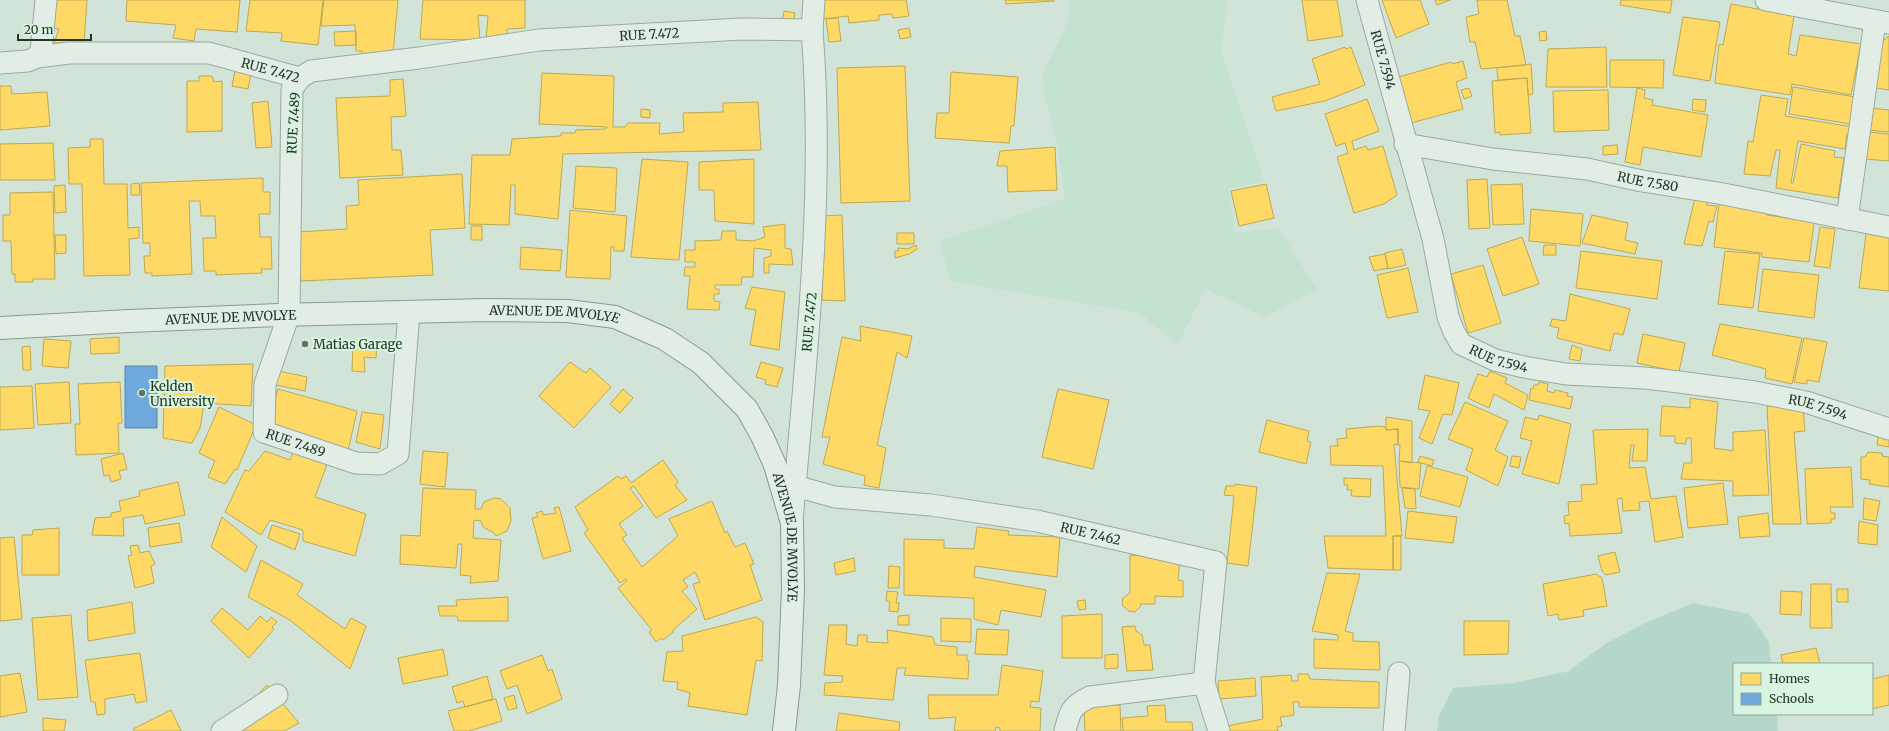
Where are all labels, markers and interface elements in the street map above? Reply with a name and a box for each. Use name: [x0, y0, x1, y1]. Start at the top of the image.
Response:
scale bar: [18, 16, 91, 42]
text: 20 m: [24, 22, 53, 37]
street label: RUE 7.472: [619, 24, 680, 45]
street label: RUE 7.594: [1367, 28, 1399, 92]
street label: RUE 7.472: [239, 54, 302, 87]
street label: RUE 7.489: [283, 92, 304, 154]
street label: RUE 7.580: [1616, 168, 1680, 196]
street label: RUE 7.472: [798, 291, 821, 353]
street label: AVENUE DE MVOLYE: [488, 302, 623, 328]
street label: AVENUE DE MVOLYE: [164, 307, 297, 329]
place label: Matias Garage: [313, 336, 402, 353]
marker: Matias Garage: [300, 339, 310, 349]
street label: RUE 7.594: [1466, 341, 1530, 377]
place label: Kelden University: [150, 378, 215, 410]
marker: Kelden University: [137, 388, 147, 398]
street label: RUE 7.594: [1787, 391, 1850, 424]
street label: RUE 7.489: [263, 425, 328, 461]
street label: AVENUE DE MVOLYE: [768, 469, 801, 603]
street label: RUE 7.462: [1059, 519, 1123, 549]
legend: [1733, 663, 1873, 715]
text: Homes: [1769, 671, 1810, 686]
text: Schools: [1769, 691, 1814, 706]

